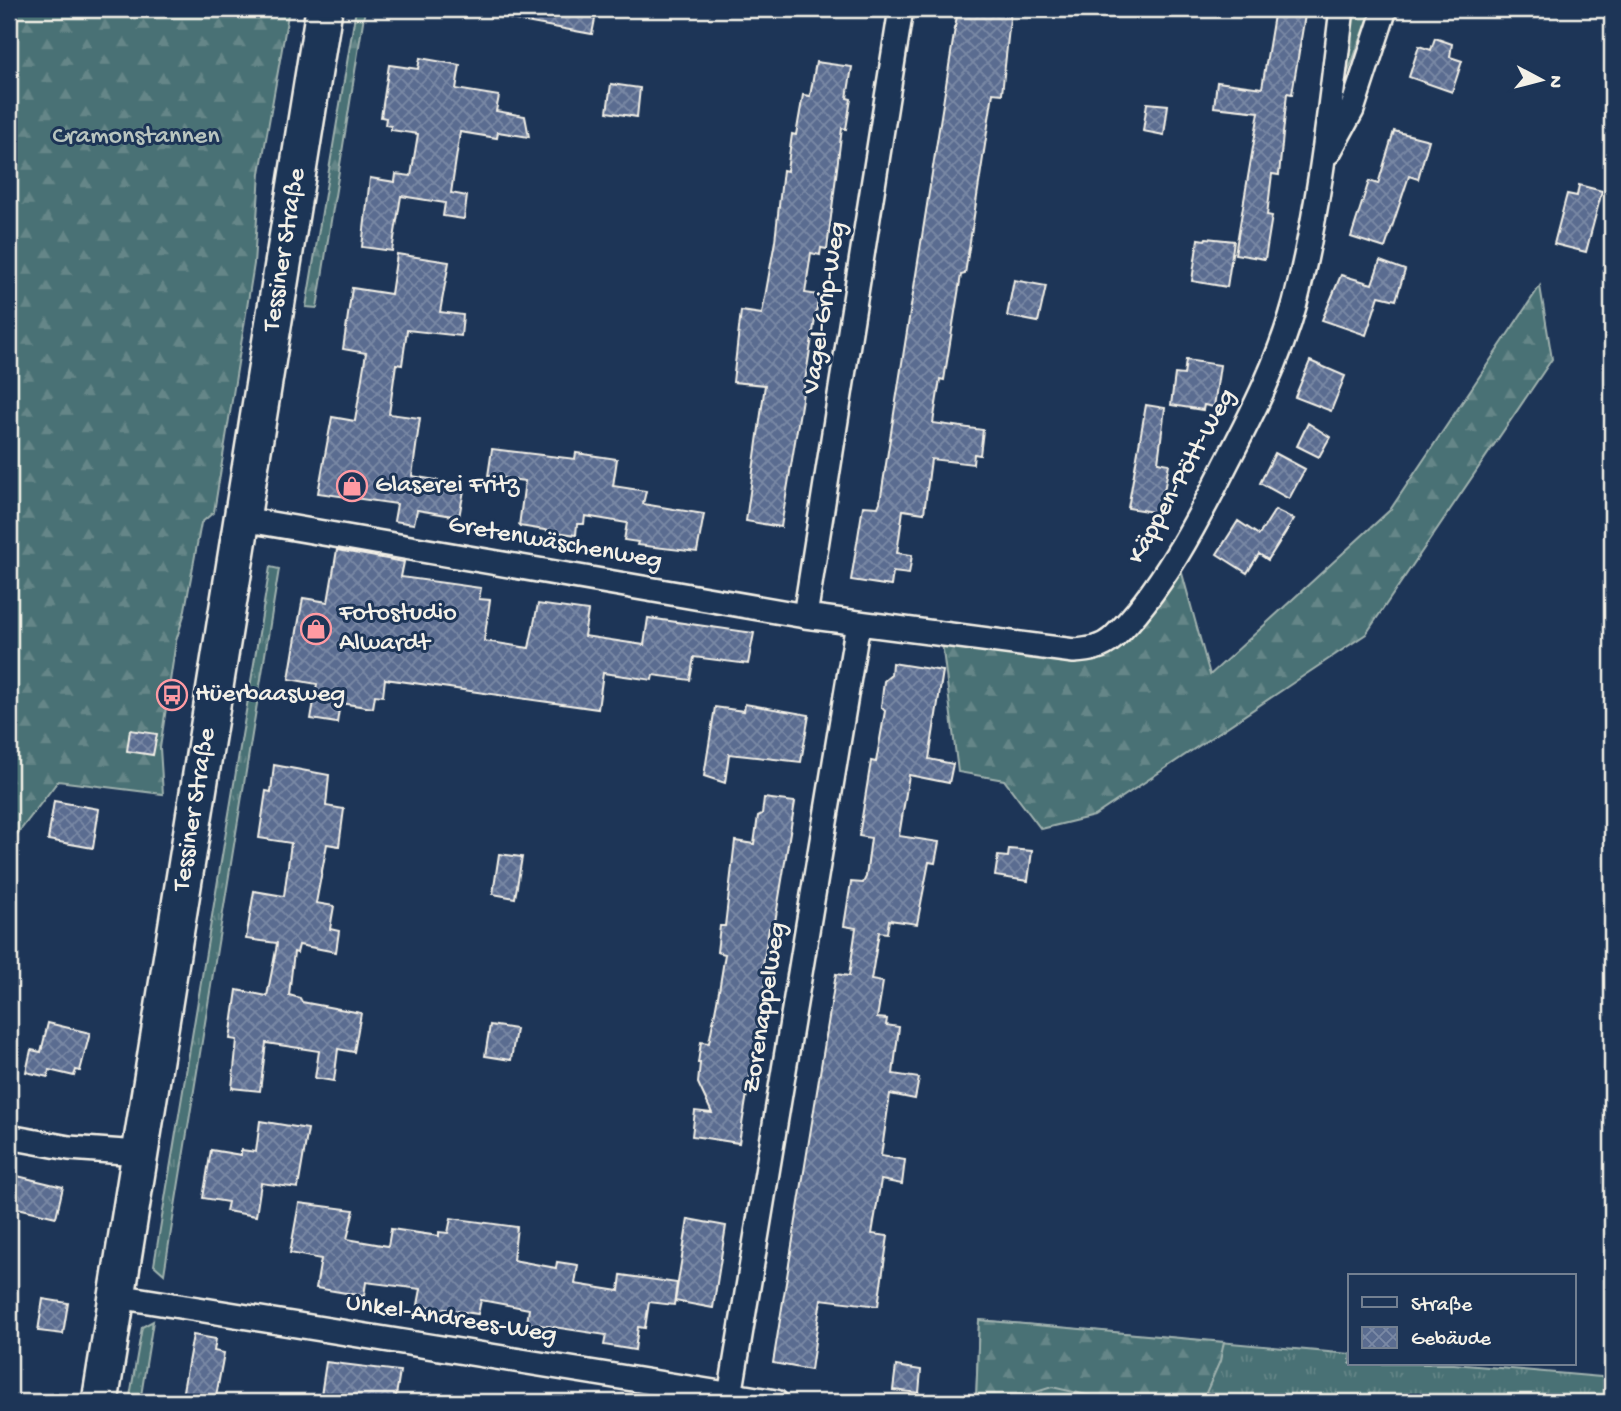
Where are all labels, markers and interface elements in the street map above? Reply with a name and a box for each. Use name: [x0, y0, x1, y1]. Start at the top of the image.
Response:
north arrow: [1506, 46, 1576, 116]
text: N: [1542, 74, 1567, 89]
park label: Cramonstannen: [52, 122, 220, 153]
street label: Tessiner Straße: [257, 165, 314, 336]
street label: Vagel-Grip-Weg: [797, 220, 855, 397]
street label: Käppen-Pött-Weg: [1122, 384, 1244, 570]
shop icon: Glaserei Fritz: [335, 469, 369, 503]
place label: Glaserei Fritz: [375, 471, 521, 502]
street label: Gretenwäschenweg: [446, 510, 664, 578]
place label: Fotostudio Alwardt: [338, 599, 457, 660]
shop icon: Fotostudio Alwardt: [299, 612, 333, 646]
bus stop icon: Hüerbaasweg: [155, 678, 189, 712]
place label: Hüerbaasweg: [195, 680, 345, 711]
street label: Tessiner Straße: [167, 725, 224, 895]
street label: Zorenappelweg: [737, 920, 795, 1096]
legend: [1348, 1274, 1576, 1366]
street label: Unkel-Andrees-Weg: [343, 1288, 559, 1352]
text: Straße: [1411, 1294, 1473, 1319]
text: Gebäude: [1411, 1328, 1492, 1353]

